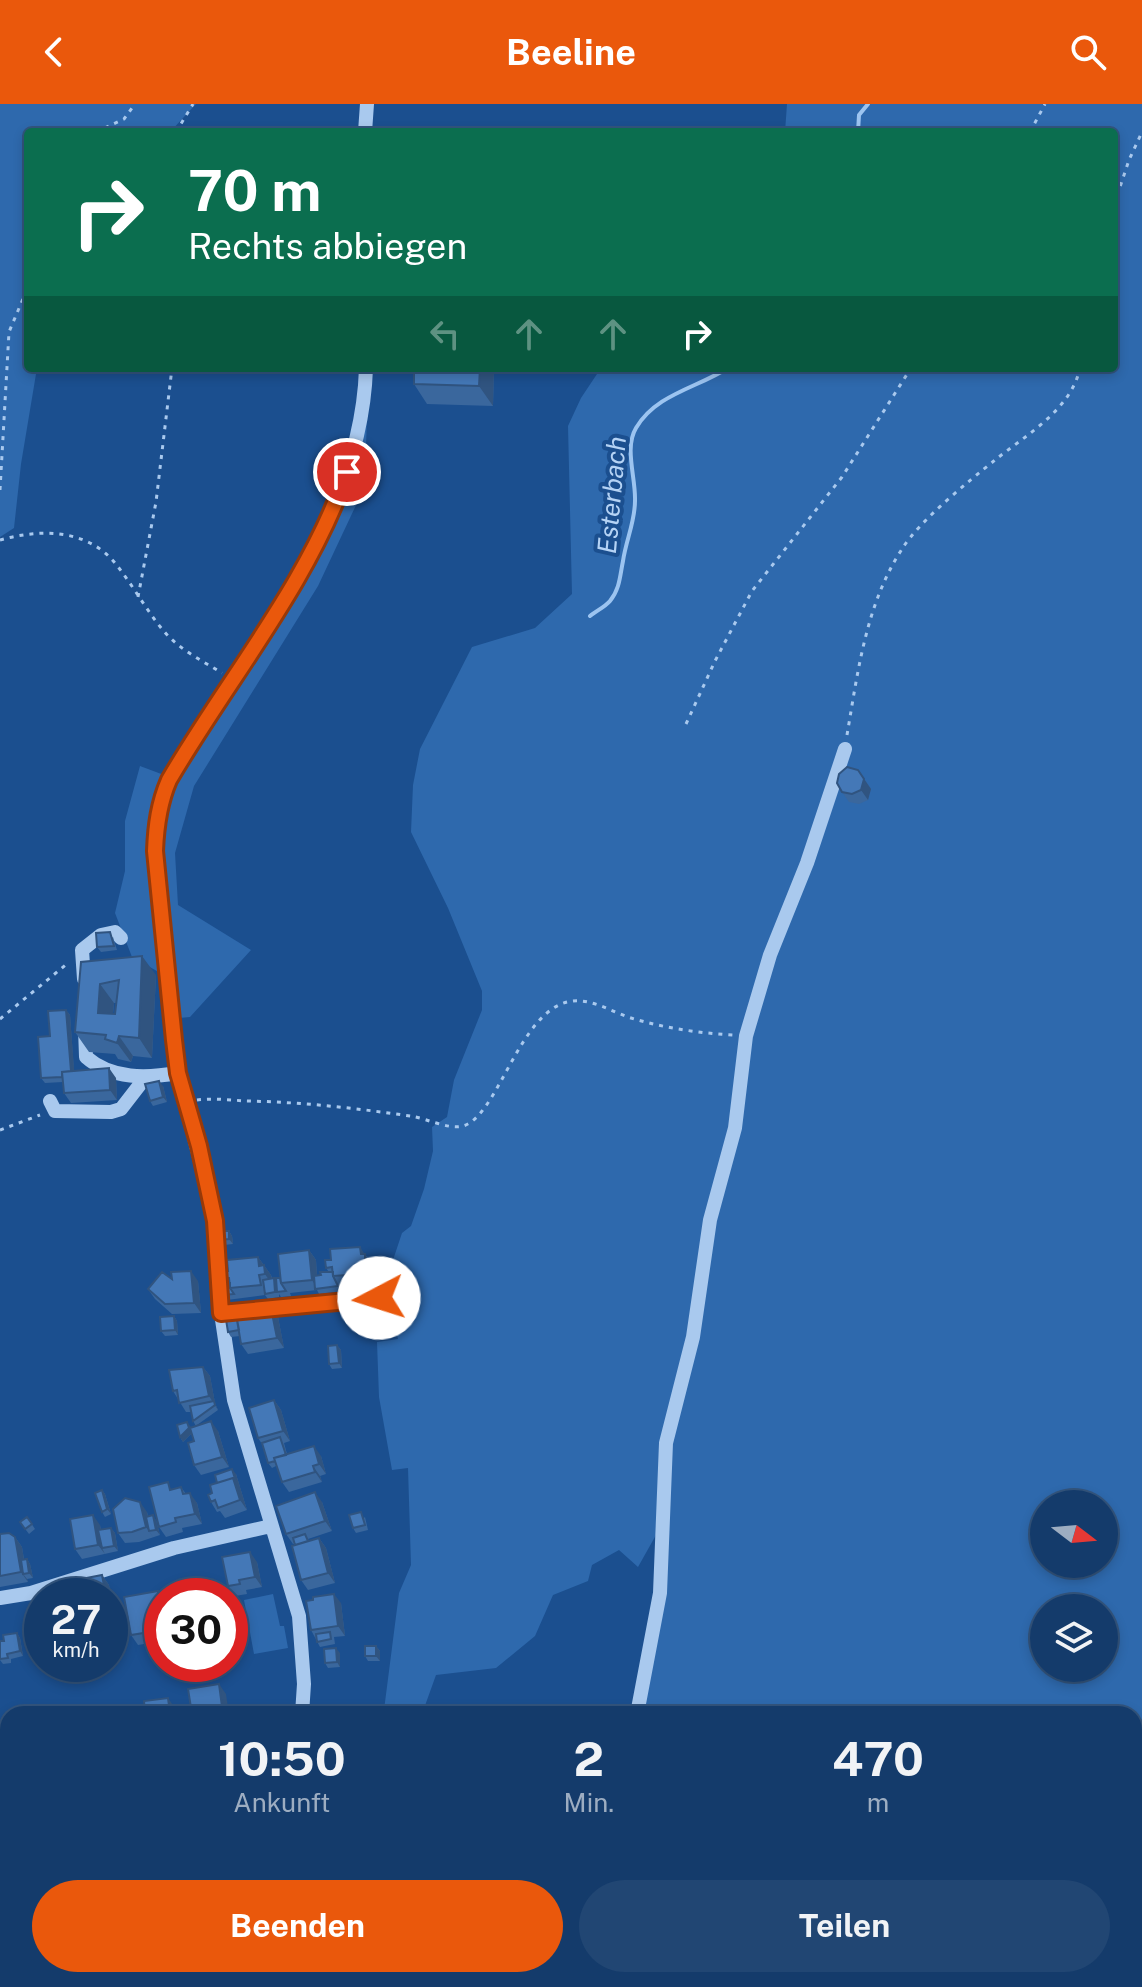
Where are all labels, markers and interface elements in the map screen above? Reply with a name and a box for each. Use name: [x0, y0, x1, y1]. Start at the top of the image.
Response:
icon: back: [32, 30, 76, 74]
icon: search: [1066, 30, 1110, 74]
text: Beeline: [506, 31, 636, 73]
text: 70 m: [188, 158, 321, 224]
icon: right: [56, 160, 160, 264]
text: Rechts abbiegen: [188, 225, 467, 267]
icon: left: [423, 312, 467, 356]
icon: ahead: [507, 312, 551, 356]
icon: ahead: [591, 312, 635, 356]
icon: right: [675, 312, 719, 356]
water label: Esterbach: [591, 435, 632, 555]
pin: [313, 438, 381, 506]
icon: arrive: [325, 450, 369, 494]
position arrow: [337, 1256, 421, 1340]
north arrow: [1030, 1490, 1118, 1578]
map controls: [1030, 1490, 1118, 1682]
speed limit sign: 30: [144, 1578, 248, 1682]
button: layers: [1030, 1594, 1118, 1682]
text: 27: [51, 1596, 101, 1643]
text: km/h: [52, 1638, 100, 1662]
text: 10:50: [218, 1730, 346, 1787]
text: 2: [574, 1730, 604, 1787]
text: 470: [832, 1730, 924, 1787]
text: Ankunft: [233, 1787, 330, 1818]
text: Min.: [564, 1787, 614, 1818]
text: m: [867, 1787, 889, 1818]
button: Beenden: [32, 1880, 563, 1972]
button: Teilen: [579, 1880, 1110, 1972]

